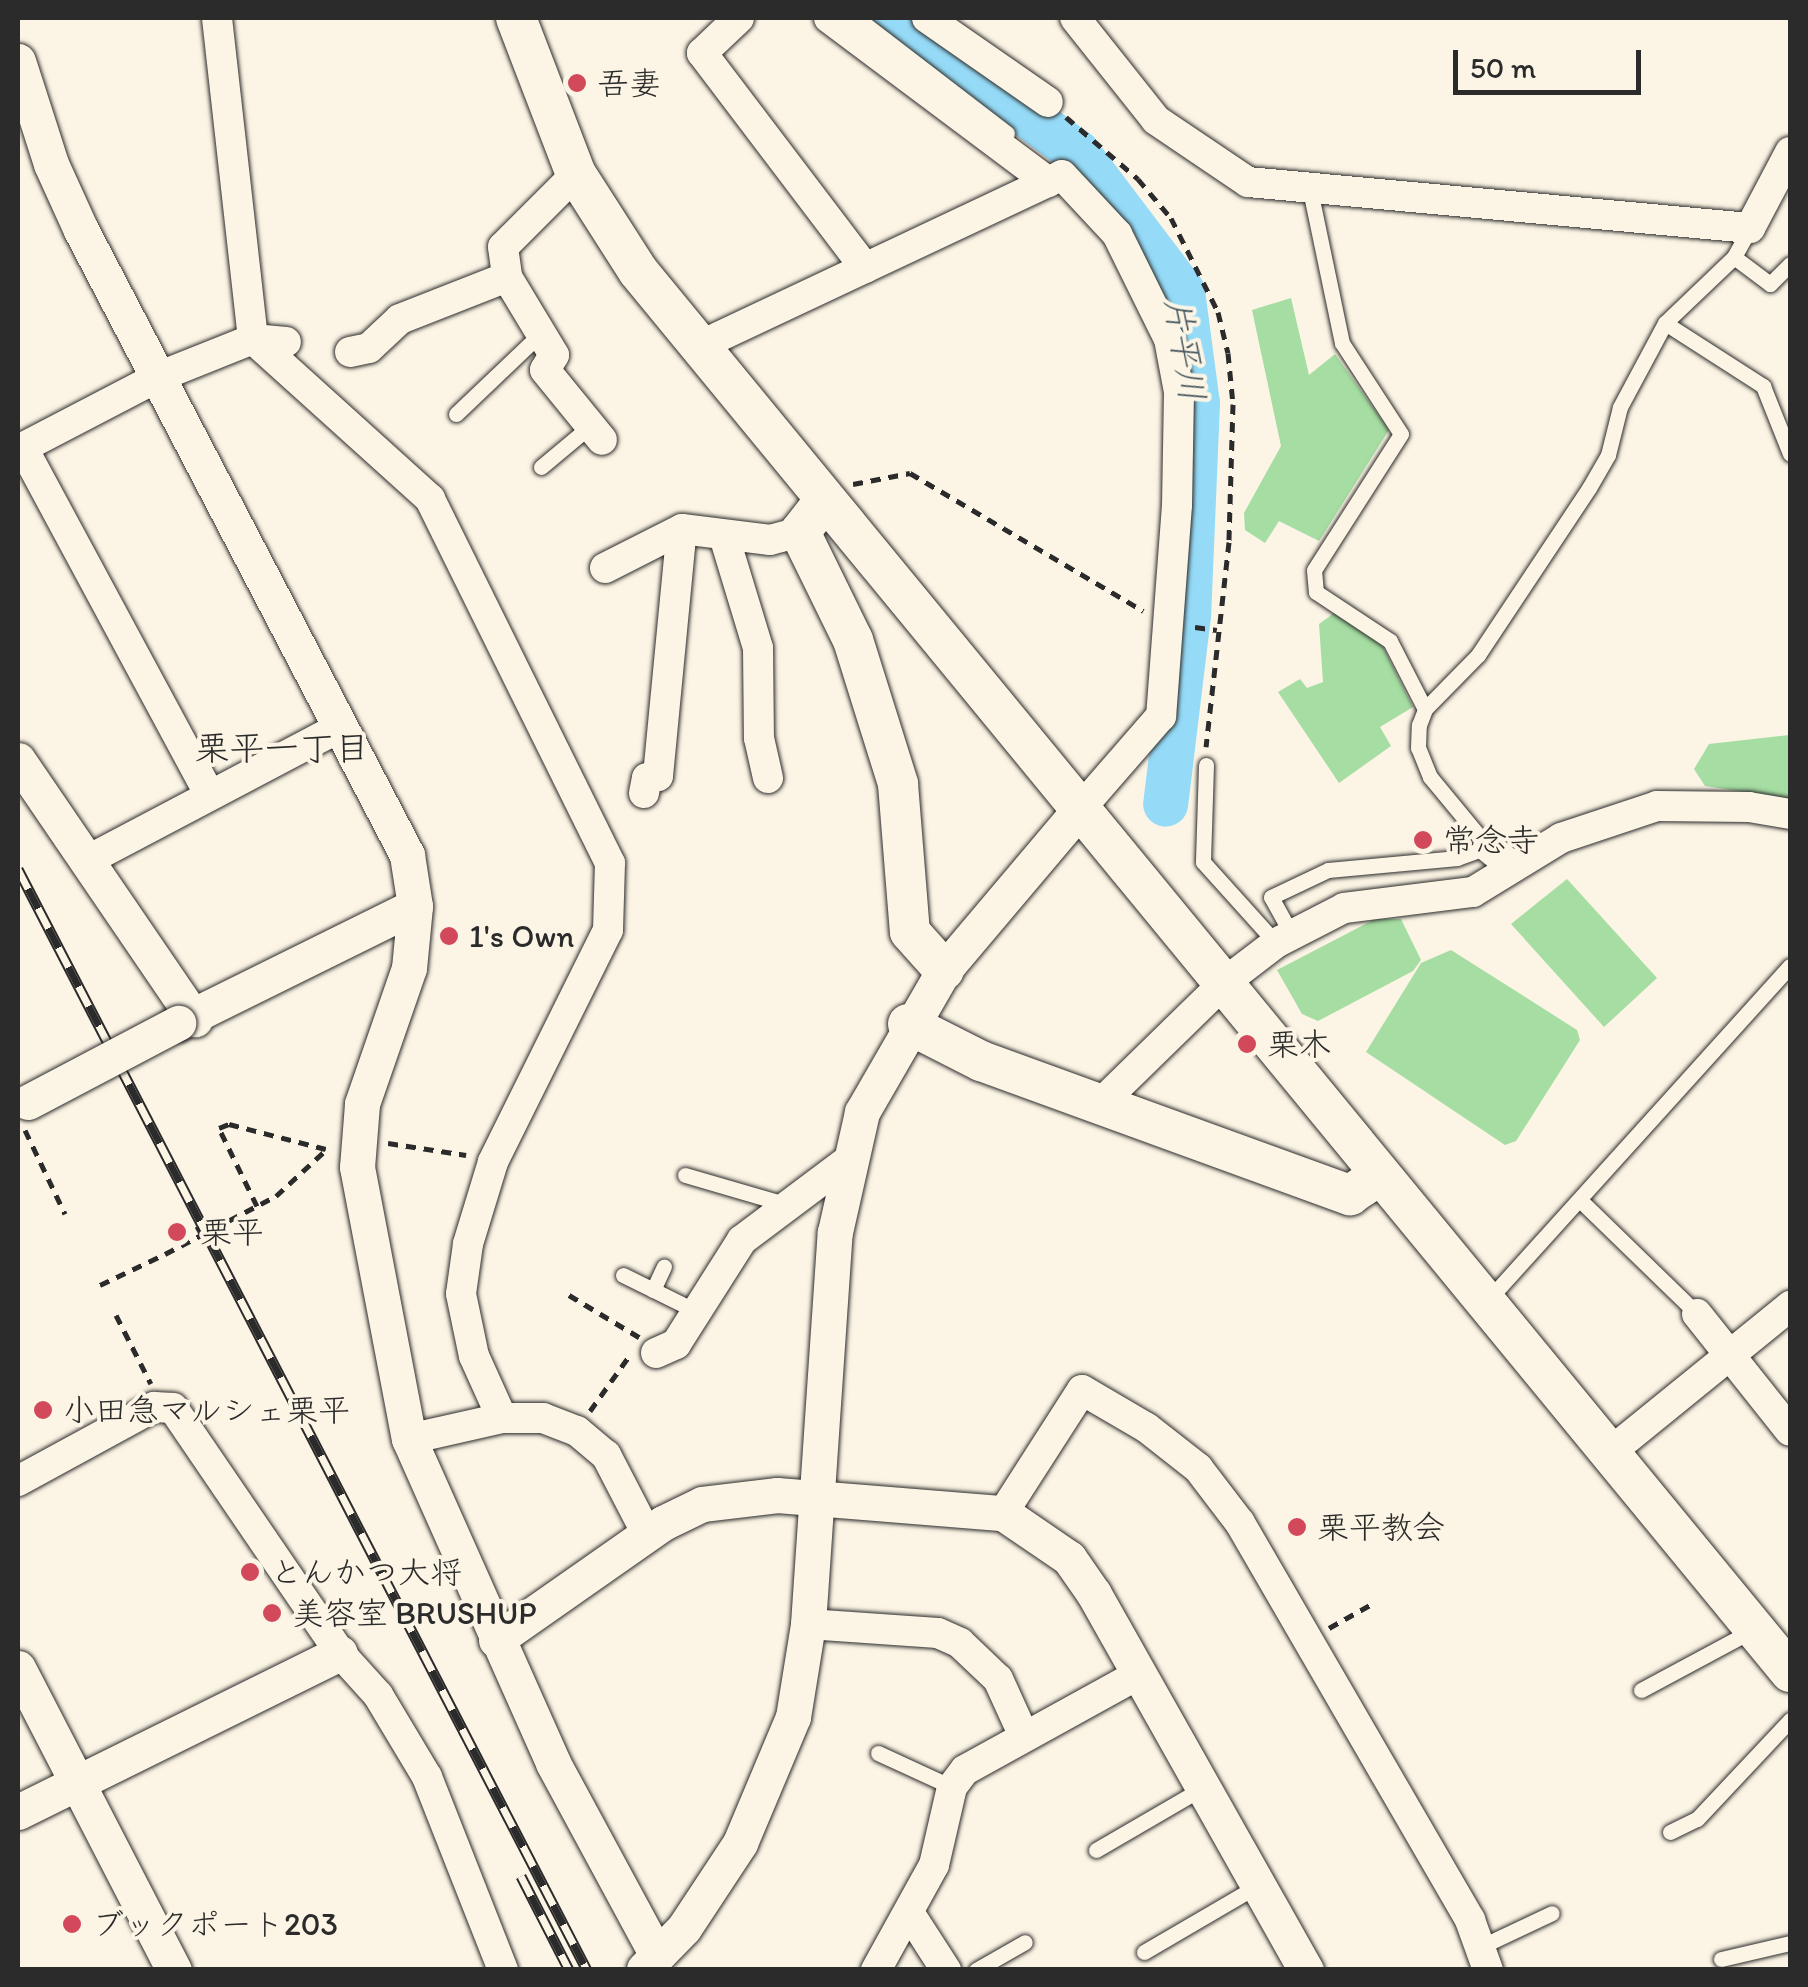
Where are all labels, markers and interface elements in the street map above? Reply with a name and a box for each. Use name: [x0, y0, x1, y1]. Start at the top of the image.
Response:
scale bar: [1458, 30, 1646, 92]
text: 50 m: [1470, 49, 1536, 86]
place label: 吾妻: [597, 64, 661, 102]
marker: 吾妻: [566, 72, 588, 94]
water label: 片平川: [1156, 294, 1214, 404]
district label: 栗平一丁目: [195, 727, 369, 769]
place label: 常念寺: [1443, 821, 1539, 859]
marker: 常念寺: [1412, 829, 1434, 851]
place label: 1's Own: [469, 917, 573, 955]
marker: 1's Own: [438, 925, 460, 947]
place label: 栗木: [1267, 1025, 1331, 1063]
marker: 栗木: [1236, 1033, 1258, 1055]
place label: 栗平: [200, 1213, 264, 1251]
marker: 栗平: [164, 1219, 190, 1245]
place label: 小田急マルシェ栗平: [63, 1391, 351, 1429]
marker: 小田急マルシェ栗平: [32, 1399, 54, 1421]
place label: 栗平教会: [1317, 1508, 1445, 1546]
marker: 栗平教会: [1286, 1516, 1308, 1538]
place label: とんかつ大将: [270, 1553, 462, 1591]
marker: とんかつ大将: [239, 1561, 261, 1583]
place label: 美容室 BRUSHUP: [292, 1594, 537, 1632]
marker: 美容室 BRUSHUP: [261, 1602, 283, 1624]
place label: ブックポート203: [92, 1905, 338, 1943]
marker: ブックポート203: [61, 1913, 83, 1935]

